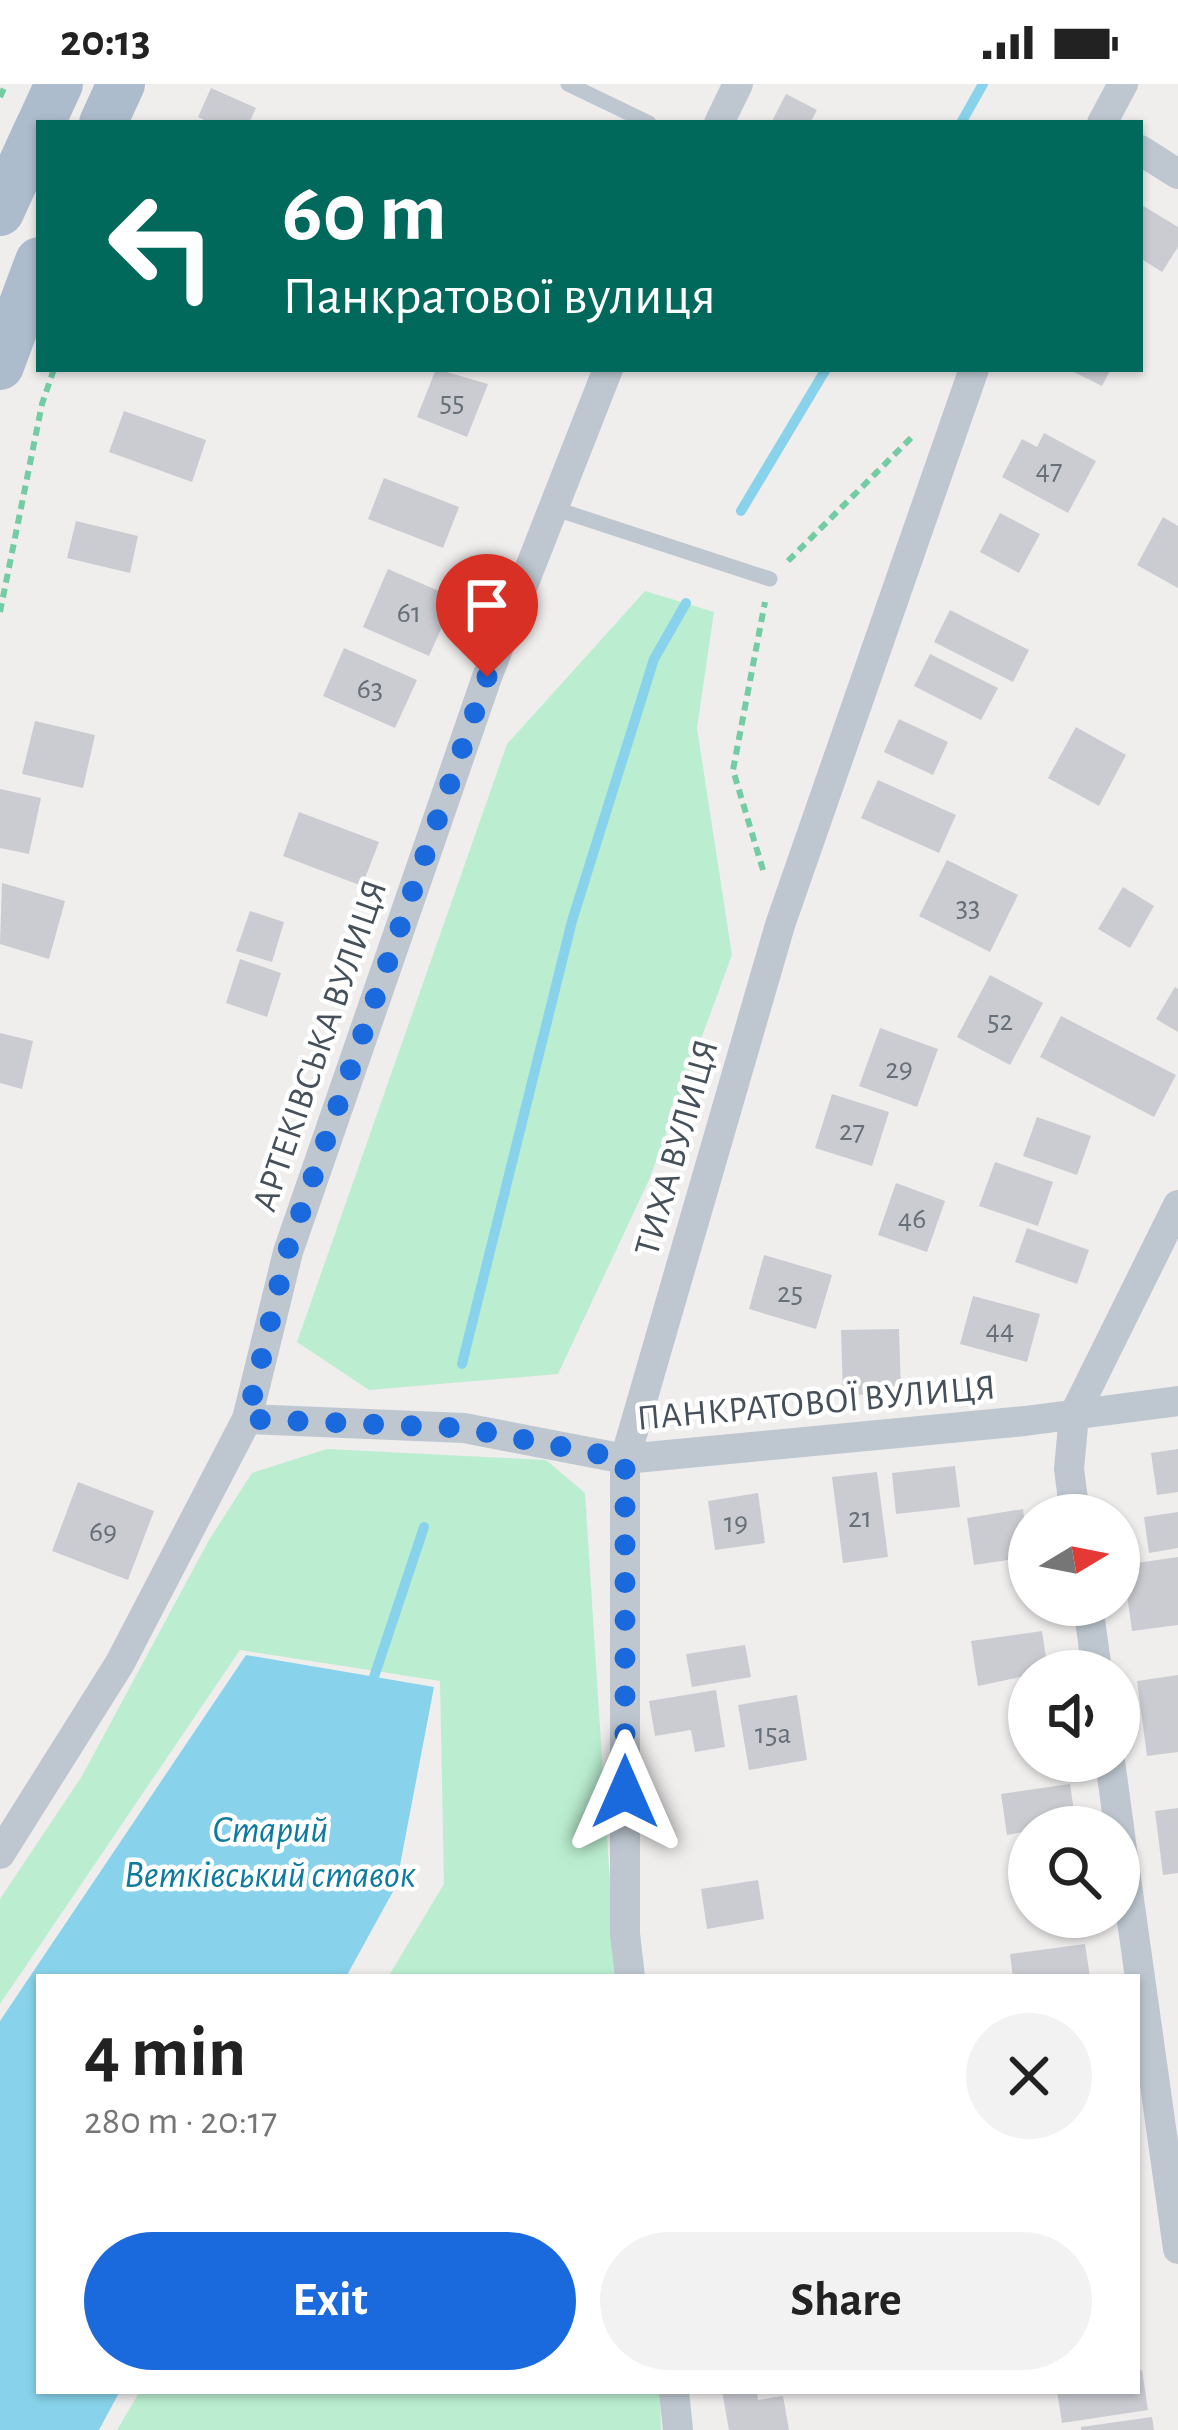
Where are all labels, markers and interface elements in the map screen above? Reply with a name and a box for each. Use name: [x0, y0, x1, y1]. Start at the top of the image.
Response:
text: 20:13: [60, 19, 151, 64]
icon: left: [84, 168, 240, 324]
text: 60 m: [282, 172, 447, 256]
text: Панкратової вулиця: [282, 270, 716, 324]
house number: 55: [439, 387, 465, 417]
house number: 47: [1036, 455, 1062, 485]
pin: [436, 554, 538, 677]
icon: arrive: [454, 572, 520, 638]
house number: 61: [397, 598, 421, 628]
house number: 63: [357, 674, 383, 704]
street label: АРТЕКІВСЬКА ВУЛИЦЯ: [246, 875, 394, 1216]
house number: 33: [956, 892, 980, 922]
house number: 52: [987, 1006, 1013, 1036]
street label: ТИХА ВУЛИЦЯ: [629, 1036, 725, 1260]
house number: 29: [885, 1054, 913, 1084]
house number: 27: [839, 1116, 865, 1146]
house number: 46: [898, 1204, 926, 1234]
house number: 25: [777, 1278, 803, 1308]
house number: 44: [986, 1315, 1014, 1345]
street label: ПАНКРАТОВОЇ ВУЛИЦЯ: [635, 1367, 997, 1437]
north arrow: [1008, 1494, 1140, 1626]
map controls: [1008, 1494, 1140, 1938]
house number: 21: [848, 1503, 872, 1533]
house number: 19: [724, 1508, 748, 1538]
house number: 69: [89, 1517, 117, 1547]
button: sound: [1008, 1650, 1140, 1782]
house number: 15а: [755, 1719, 791, 1749]
position arrow: [562, 1729, 688, 1855]
button: search: [1008, 1806, 1140, 1938]
water label: Старий Ветківський ставок: [124, 1811, 417, 1895]
button: close: [966, 2013, 1092, 2139]
text: 4 min: [84, 2017, 246, 2089]
text: 280 m · 20:17: [84, 2102, 277, 2141]
button: Exit: [84, 2232, 576, 2370]
button: Share: [600, 2232, 1092, 2370]

